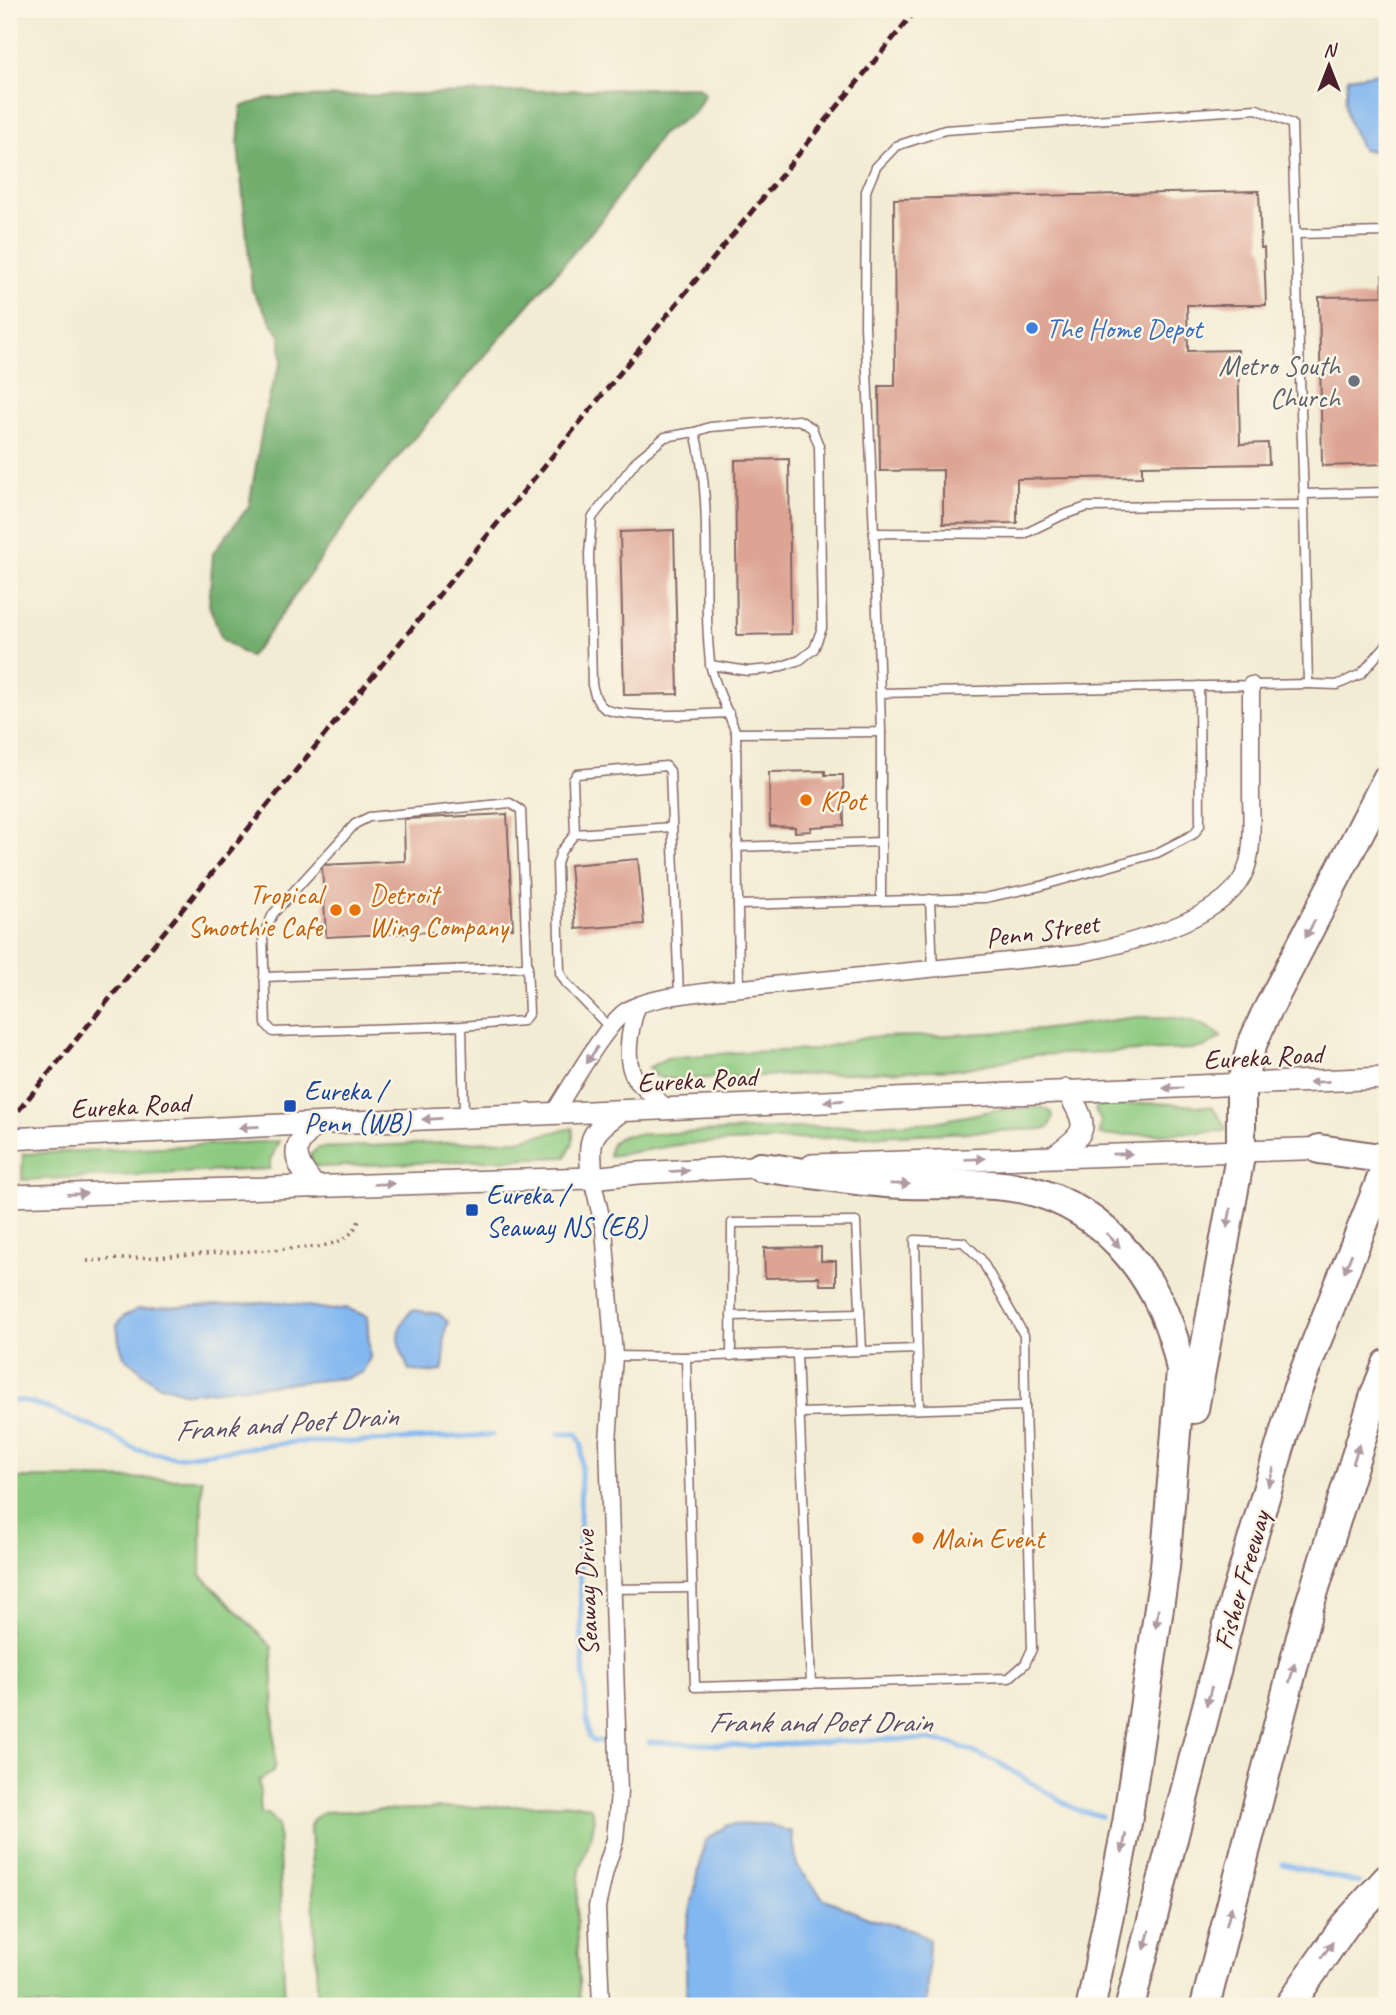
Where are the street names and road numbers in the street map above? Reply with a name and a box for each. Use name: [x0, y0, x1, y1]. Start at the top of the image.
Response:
street label: Penn Street: [983, 905, 1104, 956]
street label: Eureka Road: [1202, 1036, 1328, 1077]
street label: Eureka Road: [636, 1059, 762, 1100]
street label: Eureka Road: [69, 1085, 195, 1126]
street label: Fisher Freeway: [1205, 1505, 1279, 1653]
street label: Seaway Drive: [567, 1528, 606, 1656]

